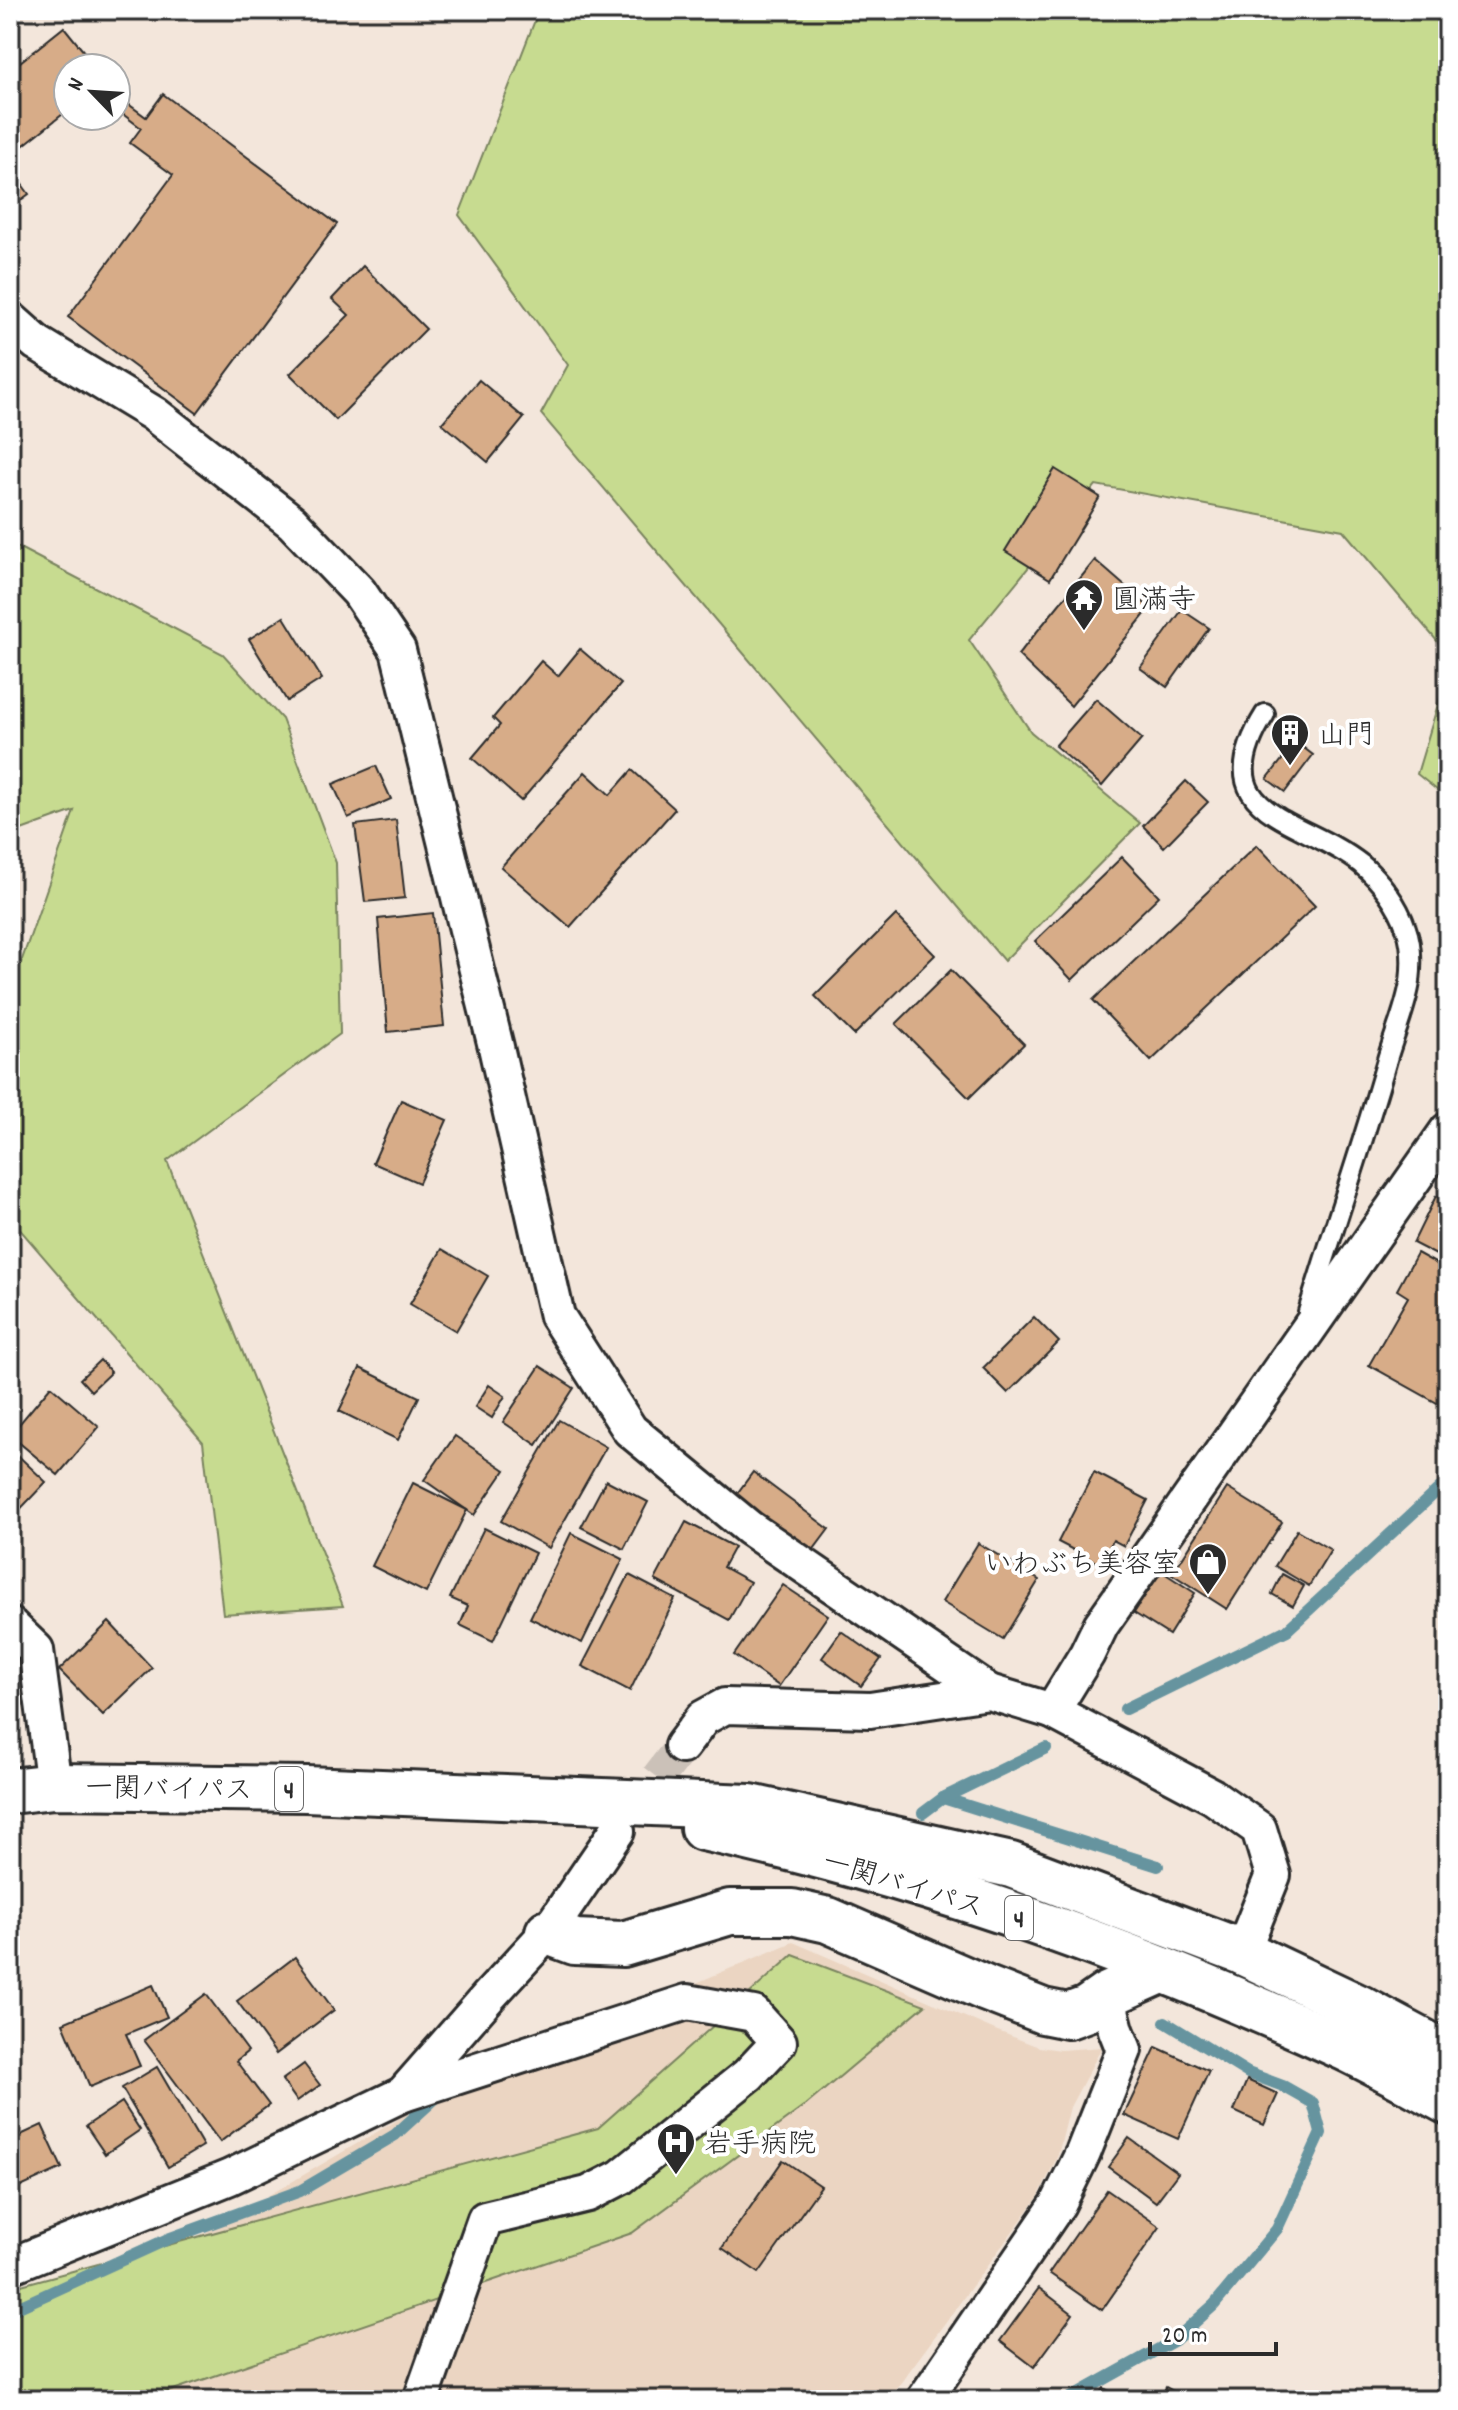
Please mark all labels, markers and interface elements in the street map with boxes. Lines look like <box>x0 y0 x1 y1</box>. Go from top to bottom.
north arrow <box>52 52 132 132</box>
text: N <box>61 73 93 97</box>
temple icon: 圓滿寺 <box>1063 577 1105 632</box>
place label: 圓滿寺 <box>1112 583 1196 623</box>
building icon: 山門 <box>1269 712 1311 767</box>
place label: 山門 <box>1318 718 1374 758</box>
shop icon: いわぶち美容室 <box>1187 1541 1229 1596</box>
place label: いわぶち美容室 <box>984 1547 1180 1587</box>
road number: 4 <box>275 1767 303 1811</box>
street label: 一関バイパス <box>85 1771 253 1813</box>
street label: 一関バイパス <box>817 1844 988 1931</box>
road number: 4 <box>1005 1896 1033 1940</box>
hospital icon: 岩手病院 <box>655 2121 697 2176</box>
place label: 岩手病院 <box>704 2127 816 2167</box>
scale bar <box>1150 2306 1276 2356</box>
text: 20 m <box>1162 2320 1208 2354</box>

